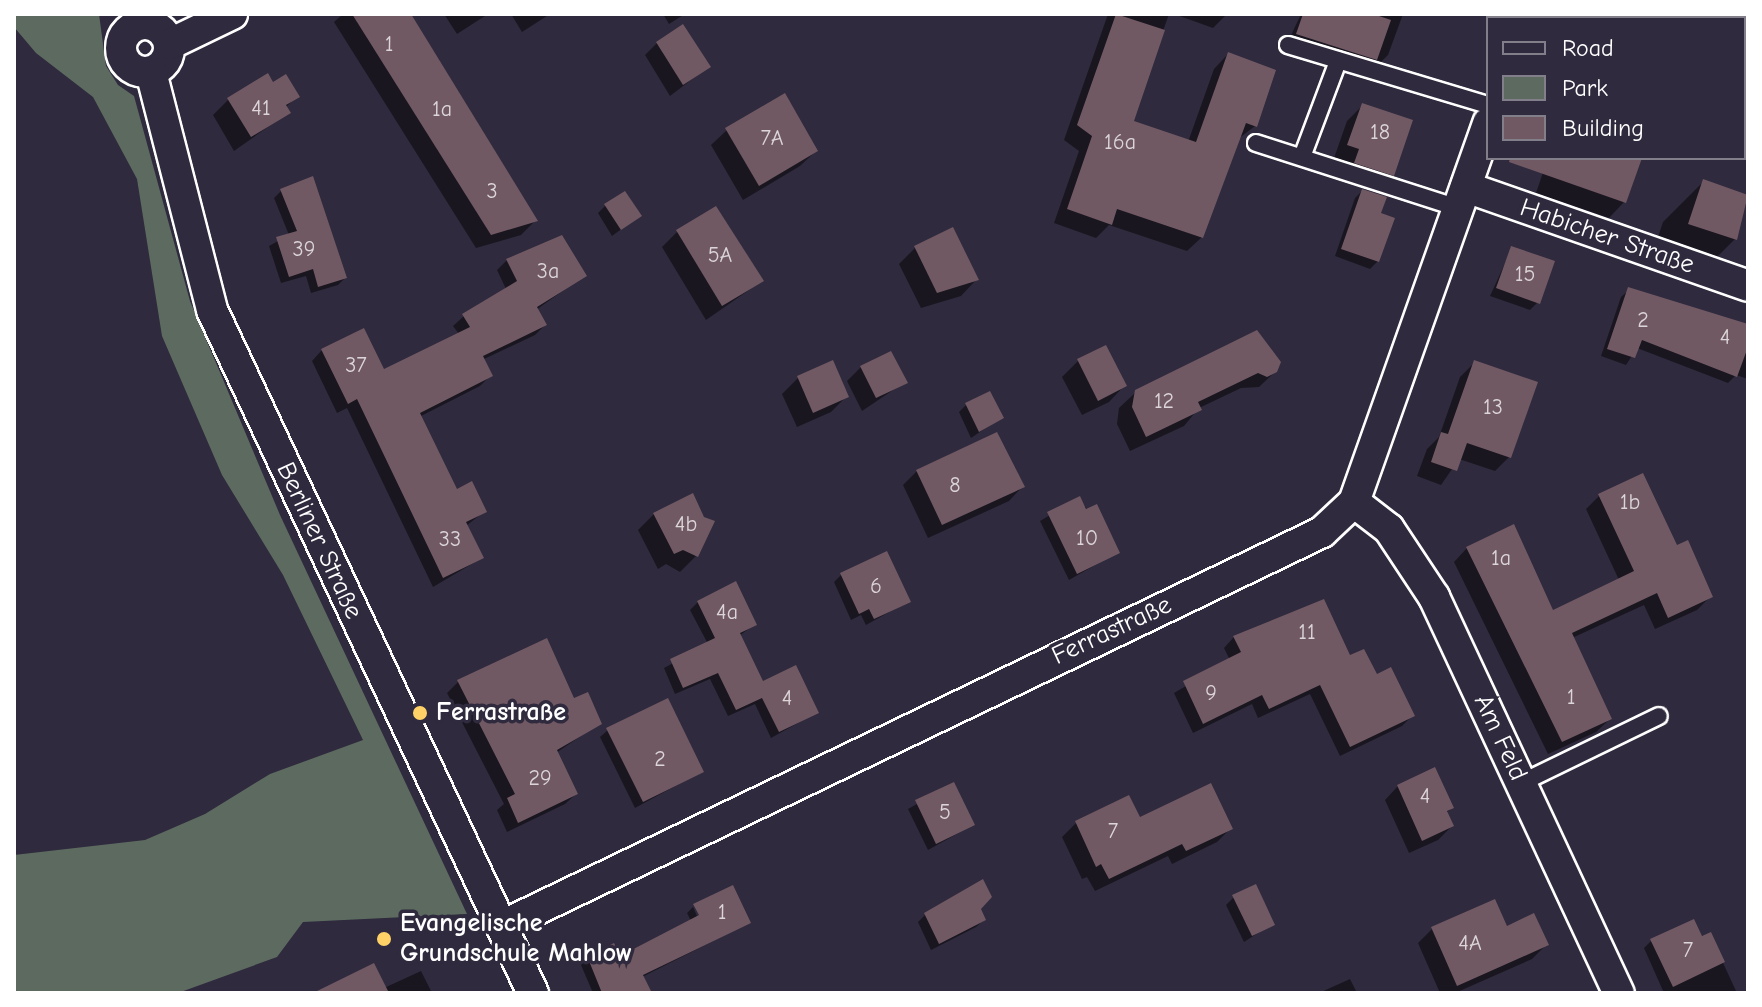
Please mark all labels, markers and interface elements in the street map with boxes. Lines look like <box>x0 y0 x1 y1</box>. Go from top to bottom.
legend <box>1486 16 1746 160</box>
house number: 1 <box>385 32 393 58</box>
text: Road <box>1562 34 1614 62</box>
text: Park <box>1562 74 1608 102</box>
house number: 41 <box>251 96 271 122</box>
house number: 1a <box>432 97 452 123</box>
text: Building <box>1562 114 1644 142</box>
house number: 18 <box>1370 120 1390 146</box>
house number: 7A <box>760 126 784 152</box>
house number: 16a <box>1104 130 1136 156</box>
house number: 3 <box>486 179 498 205</box>
street label: Habicher Straße <box>1516 193 1698 281</box>
house number: 39 <box>293 237 315 263</box>
house number: 5A <box>708 243 732 269</box>
house number: 3a <box>537 259 559 285</box>
house number: 15 <box>1515 262 1535 288</box>
house number: 2 <box>1637 308 1649 334</box>
house number: 4 <box>1720 325 1730 351</box>
house number: 37 <box>345 353 367 379</box>
house number: 12 <box>1154 389 1174 415</box>
house number: 13 <box>1483 395 1503 421</box>
street label: Berliner Straße <box>269 458 369 624</box>
house number: 8 <box>949 473 961 499</box>
house number: 1b <box>1620 490 1640 516</box>
house number: 4b <box>675 512 697 538</box>
house number: 10 <box>1076 526 1098 552</box>
house number: 33 <box>439 527 461 553</box>
house number: 1a <box>1491 546 1511 572</box>
house number: 6 <box>870 574 882 600</box>
street label: Ferrastraße <box>1047 590 1177 672</box>
house number: 4a <box>716 600 738 626</box>
house number: 11 <box>1298 620 1316 646</box>
house number: 9 <box>1205 681 1217 707</box>
house number: 1 <box>1567 685 1575 711</box>
house number: 4 <box>782 686 792 712</box>
street label: Am Feld <box>1467 690 1533 786</box>
place label: Ferrastraße <box>436 697 566 729</box>
marker: Ferrastraße <box>411 704 429 722</box>
house number: 2 <box>654 747 666 773</box>
house number: 29 <box>528 766 552 792</box>
house number: 4 <box>1420 784 1430 810</box>
house number: 5 <box>939 800 951 826</box>
house number: 7 <box>1108 819 1118 845</box>
house number: 1 <box>718 900 726 926</box>
place label: Evangelische Grundschule Mahlow <box>400 908 632 970</box>
marker: Evangelische Grundschule Mahlow <box>375 930 393 948</box>
house number: 4A <box>1458 931 1482 957</box>
house number: 7 <box>1683 938 1693 964</box>

